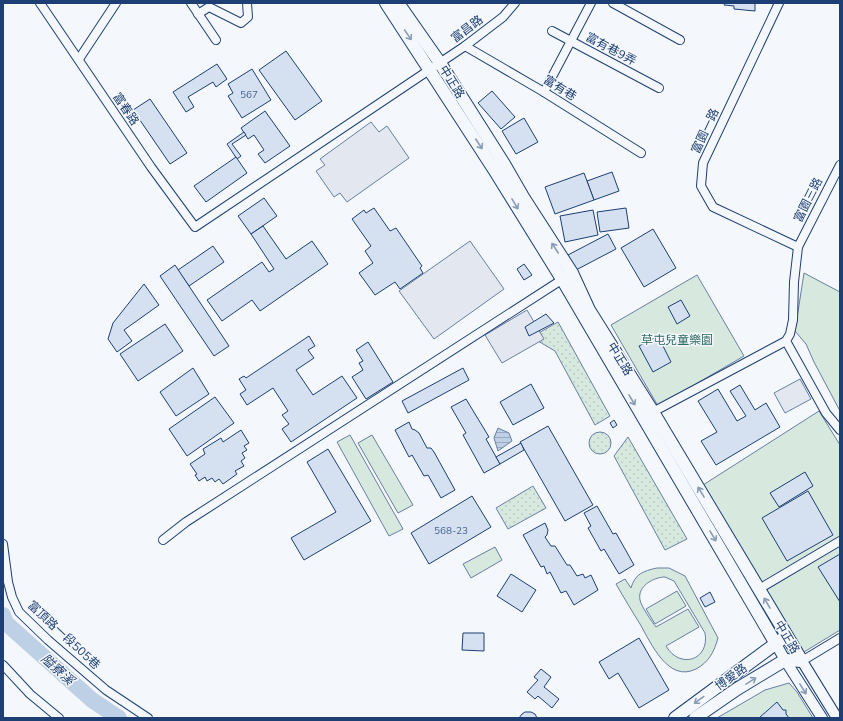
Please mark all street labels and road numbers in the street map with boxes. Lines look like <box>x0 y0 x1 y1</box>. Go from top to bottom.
street label: 富昌路 <box>448 12 486 46</box>
street label: 富有巷9弄 <box>583 29 639 69</box>
street label: 中正路 <box>436 62 468 102</box>
street label: 富有巷 <box>540 72 580 104</box>
street label: 富春路 <box>109 90 143 128</box>
street label: 富園一路 <box>688 106 722 156</box>
street label: 富園三路 <box>790 175 826 225</box>
street label: 中正路 <box>604 339 636 379</box>
street label: 富頂路一段505巷 <box>24 597 104 673</box>
street label: 中正路 <box>771 617 803 657</box>
street label: 博愛路 <box>712 660 750 694</box>

